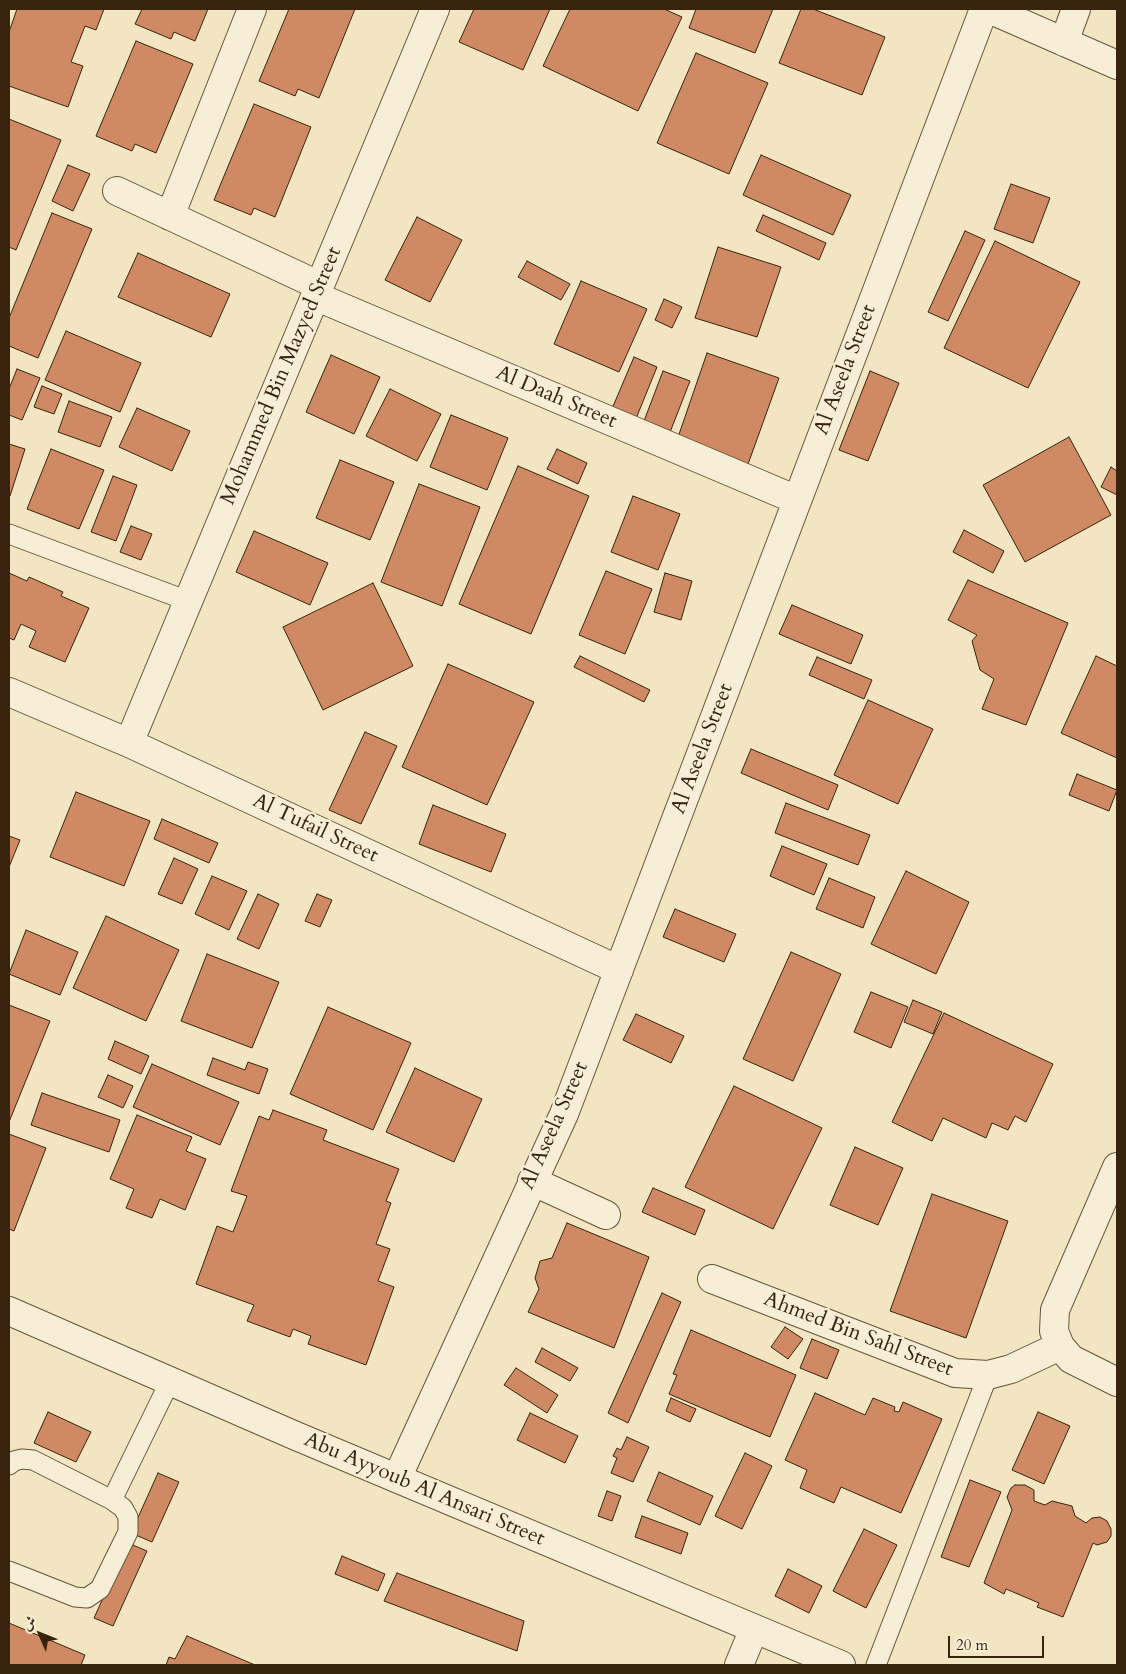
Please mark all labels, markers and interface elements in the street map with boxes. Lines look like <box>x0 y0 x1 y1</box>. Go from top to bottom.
street label: Mohammed Bin Mazyed Street <box>216 243 348 509</box>
street label: Al Aseela Street <box>810 301 882 439</box>
street label: Al Daah Street <box>492 361 620 435</box>
street label: Al Aseela Street <box>667 680 739 818</box>
street label: Al Tufail Street <box>248 789 382 869</box>
street label: Al Aseela Street <box>516 1058 594 1194</box>
street label: Ahmed Bin Sahl Street <box>760 1287 956 1383</box>
street label: Abu Ayyoub Al Ansari Street <box>300 1428 548 1552</box>
north arrow <box>15 1609 65 1659</box>
text: ش <box>17 1612 41 1635</box>
scale bar <box>951 1626 1047 1658</box>
text: 20 m <box>956 1635 988 1655</box>

